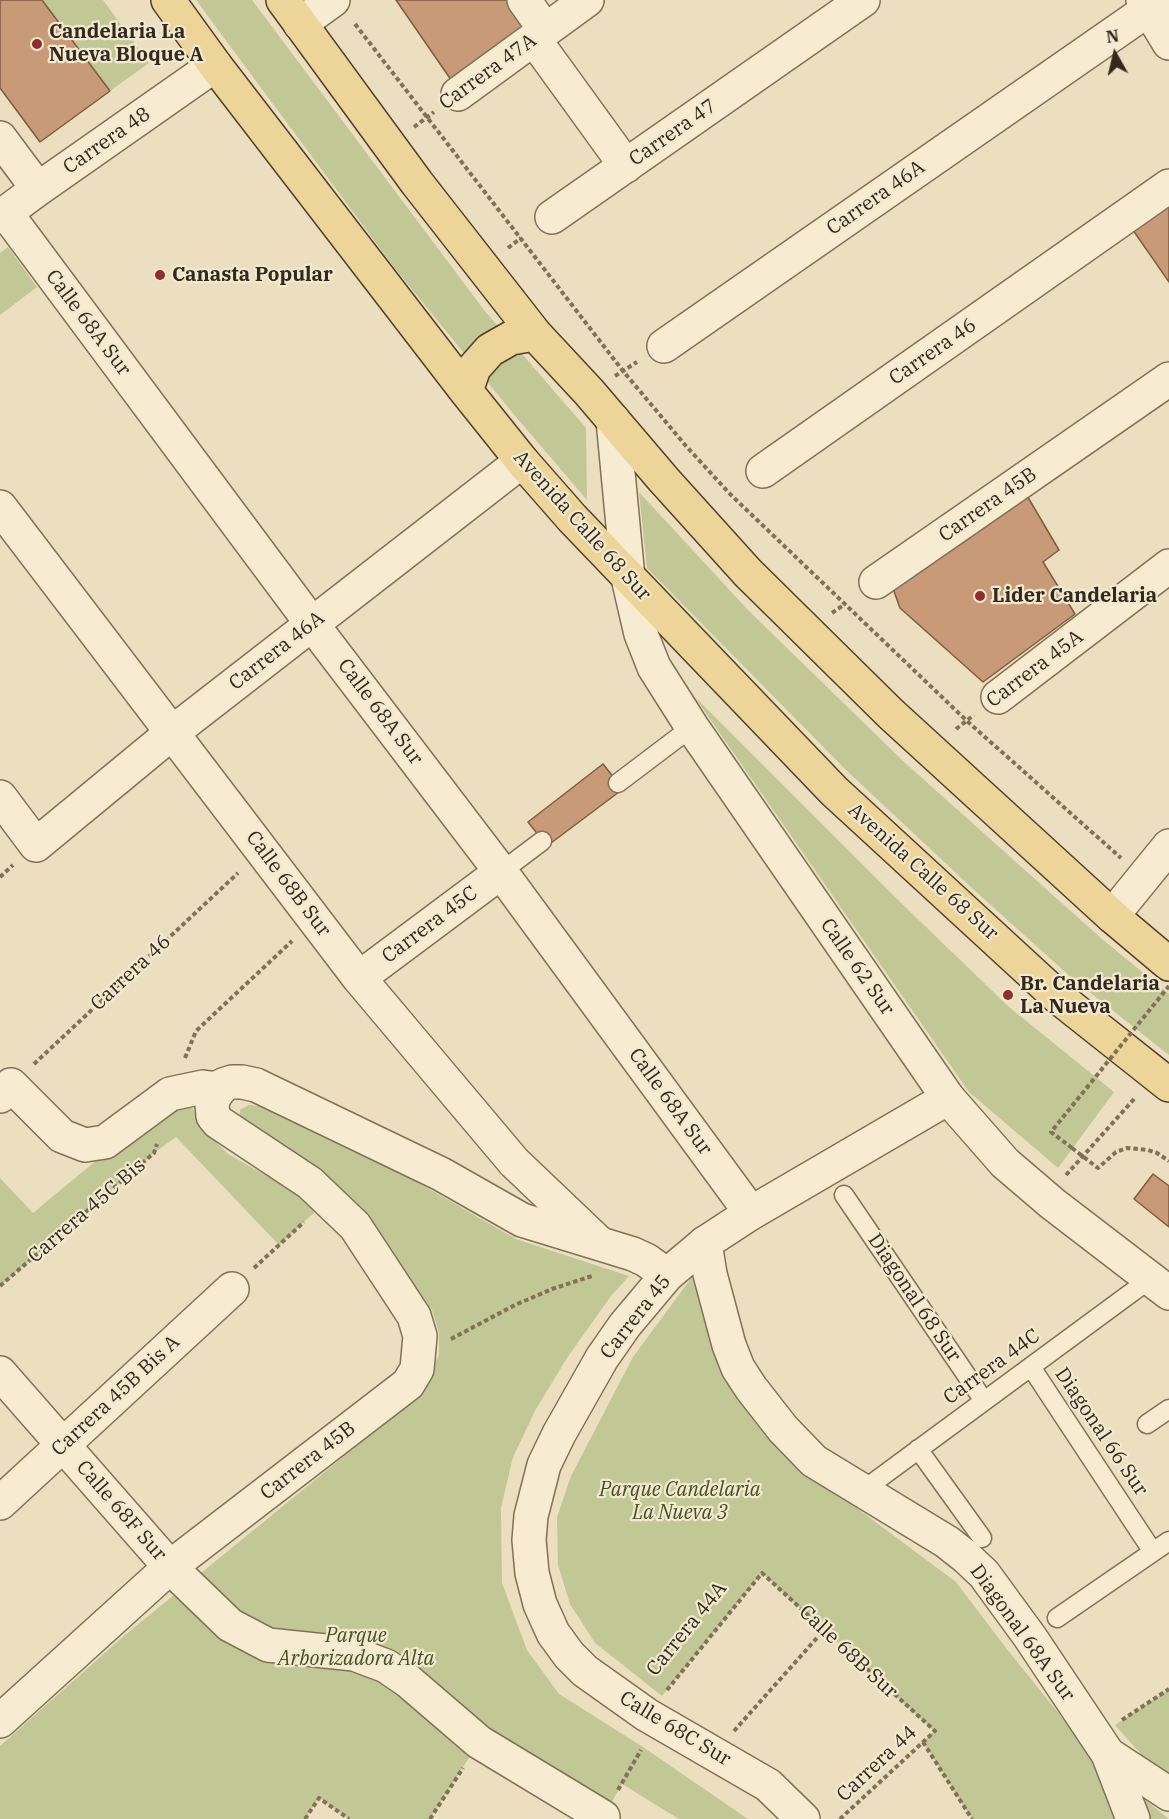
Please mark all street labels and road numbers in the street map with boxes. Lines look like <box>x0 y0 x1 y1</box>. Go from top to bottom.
street label: Carrera 47A <box>435 29 541 115</box>
street label: Carrera 47 <box>625 94 721 172</box>
street label: Carrera 48 <box>59 102 155 180</box>
street label: Carrera 46A <box>822 155 930 241</box>
street label: Calle 68A Sur <box>40 265 136 381</box>
street label: Carrera 46 <box>885 313 981 391</box>
street label: Avenida Calle 68 Sur <box>508 446 656 606</box>
street label: Carrera 45B <box>934 462 1042 548</box>
street label: Carrera 46A <box>225 606 329 696</box>
street label: Carrera 45A <box>982 625 1088 713</box>
street label: Calle 68A Sur <box>332 654 428 770</box>
street label: Avenida Calle 68 Sur <box>843 798 1003 946</box>
street label: Calle 68B Sur <box>240 826 336 942</box>
street label: Carrera 45C <box>377 881 483 969</box>
street label: Calle 62 Sur <box>815 914 899 1020</box>
street label: Carrera 46 <box>86 930 176 1016</box>
street label: Calle 68A Sur <box>623 1044 717 1160</box>
street label: Carrera 45C Bis <box>23 1154 151 1268</box>
street label: Diagonal 68 Sur <box>862 1229 966 1367</box>
street label: Carrera 45 <box>596 1270 676 1364</box>
street label: Carrera 44C <box>939 1324 1045 1410</box>
street label: Carrera 45B Bis A <box>47 1330 185 1462</box>
street label: Diagonal 66 Sur <box>1049 1363 1153 1501</box>
street label: Carrera 45B <box>256 1416 360 1506</box>
street label: Calle 68F Sur <box>71 1456 171 1566</box>
street label: Diagonal 68A Sur <box>964 1560 1080 1706</box>
street label: Carrera 44A <box>642 1577 732 1681</box>
street label: Calle 68B Sur <box>794 1600 902 1704</box>
street label: Calle 68C Sur <box>615 1686 735 1772</box>
street label: Carrera 44 <box>832 1721 922 1807</box>

